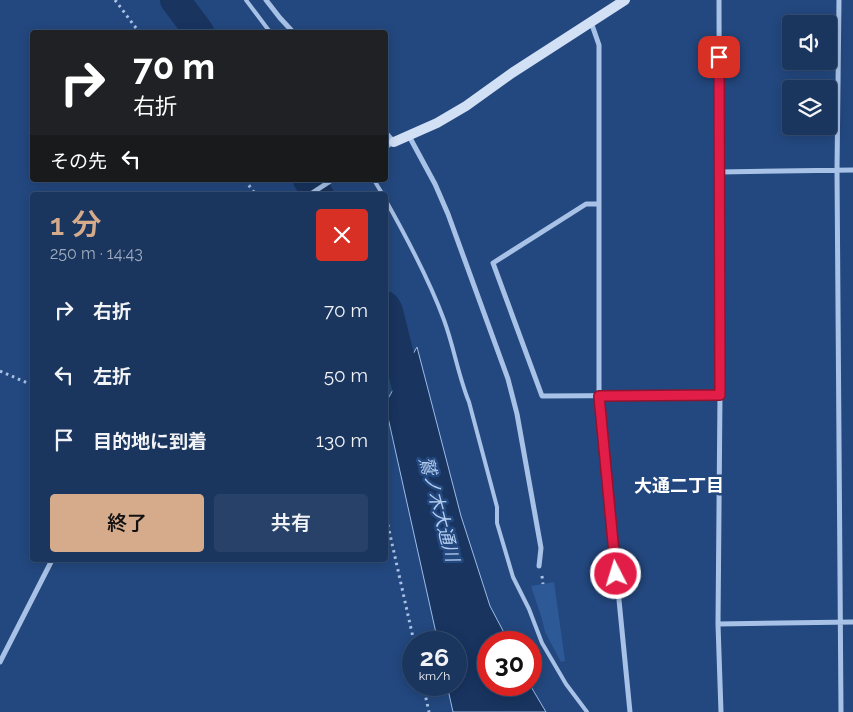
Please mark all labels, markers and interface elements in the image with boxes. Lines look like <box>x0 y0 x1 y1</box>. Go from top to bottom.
map controls <box>782 15 837 135</box>
button: sound <box>782 15 837 70</box>
pin <box>698 36 740 78</box>
icon: arrive <box>705 43 733 71</box>
text: 70 m <box>133 46 215 87</box>
icon: right <box>50 50 115 115</box>
button: layers <box>782 80 837 135</box>
text: 右折 <box>133 93 177 119</box>
icon: left <box>117 145 145 173</box>
text: その先 <box>50 150 107 172</box>
text: 1 分 <box>50 207 102 242</box>
button: close <box>316 209 368 261</box>
text: 250 m · 14:43 <box>50 244 143 263</box>
icon: right <box>50 296 78 324</box>
text: 70 m <box>324 299 368 321</box>
text: 右折 <box>93 300 131 322</box>
icon: left <box>50 361 78 389</box>
text: 50 m <box>324 364 368 386</box>
text: 左折 <box>93 365 131 387</box>
icon: arrive <box>50 426 78 454</box>
text: 130 m <box>316 429 368 451</box>
text: 目的地に到着 <box>93 430 207 452</box>
water label: 鷲ノ木大通川 <box>415 454 464 566</box>
district label: 大通二丁目 <box>634 475 724 496</box>
button: 終了 <box>50 494 204 552</box>
button: 共有 <box>214 494 368 552</box>
position arrow <box>589 547 641 599</box>
speed limit sign: 30 <box>477 631 542 696</box>
text: 26 <box>420 642 449 672</box>
text: km/h <box>419 669 450 683</box>

